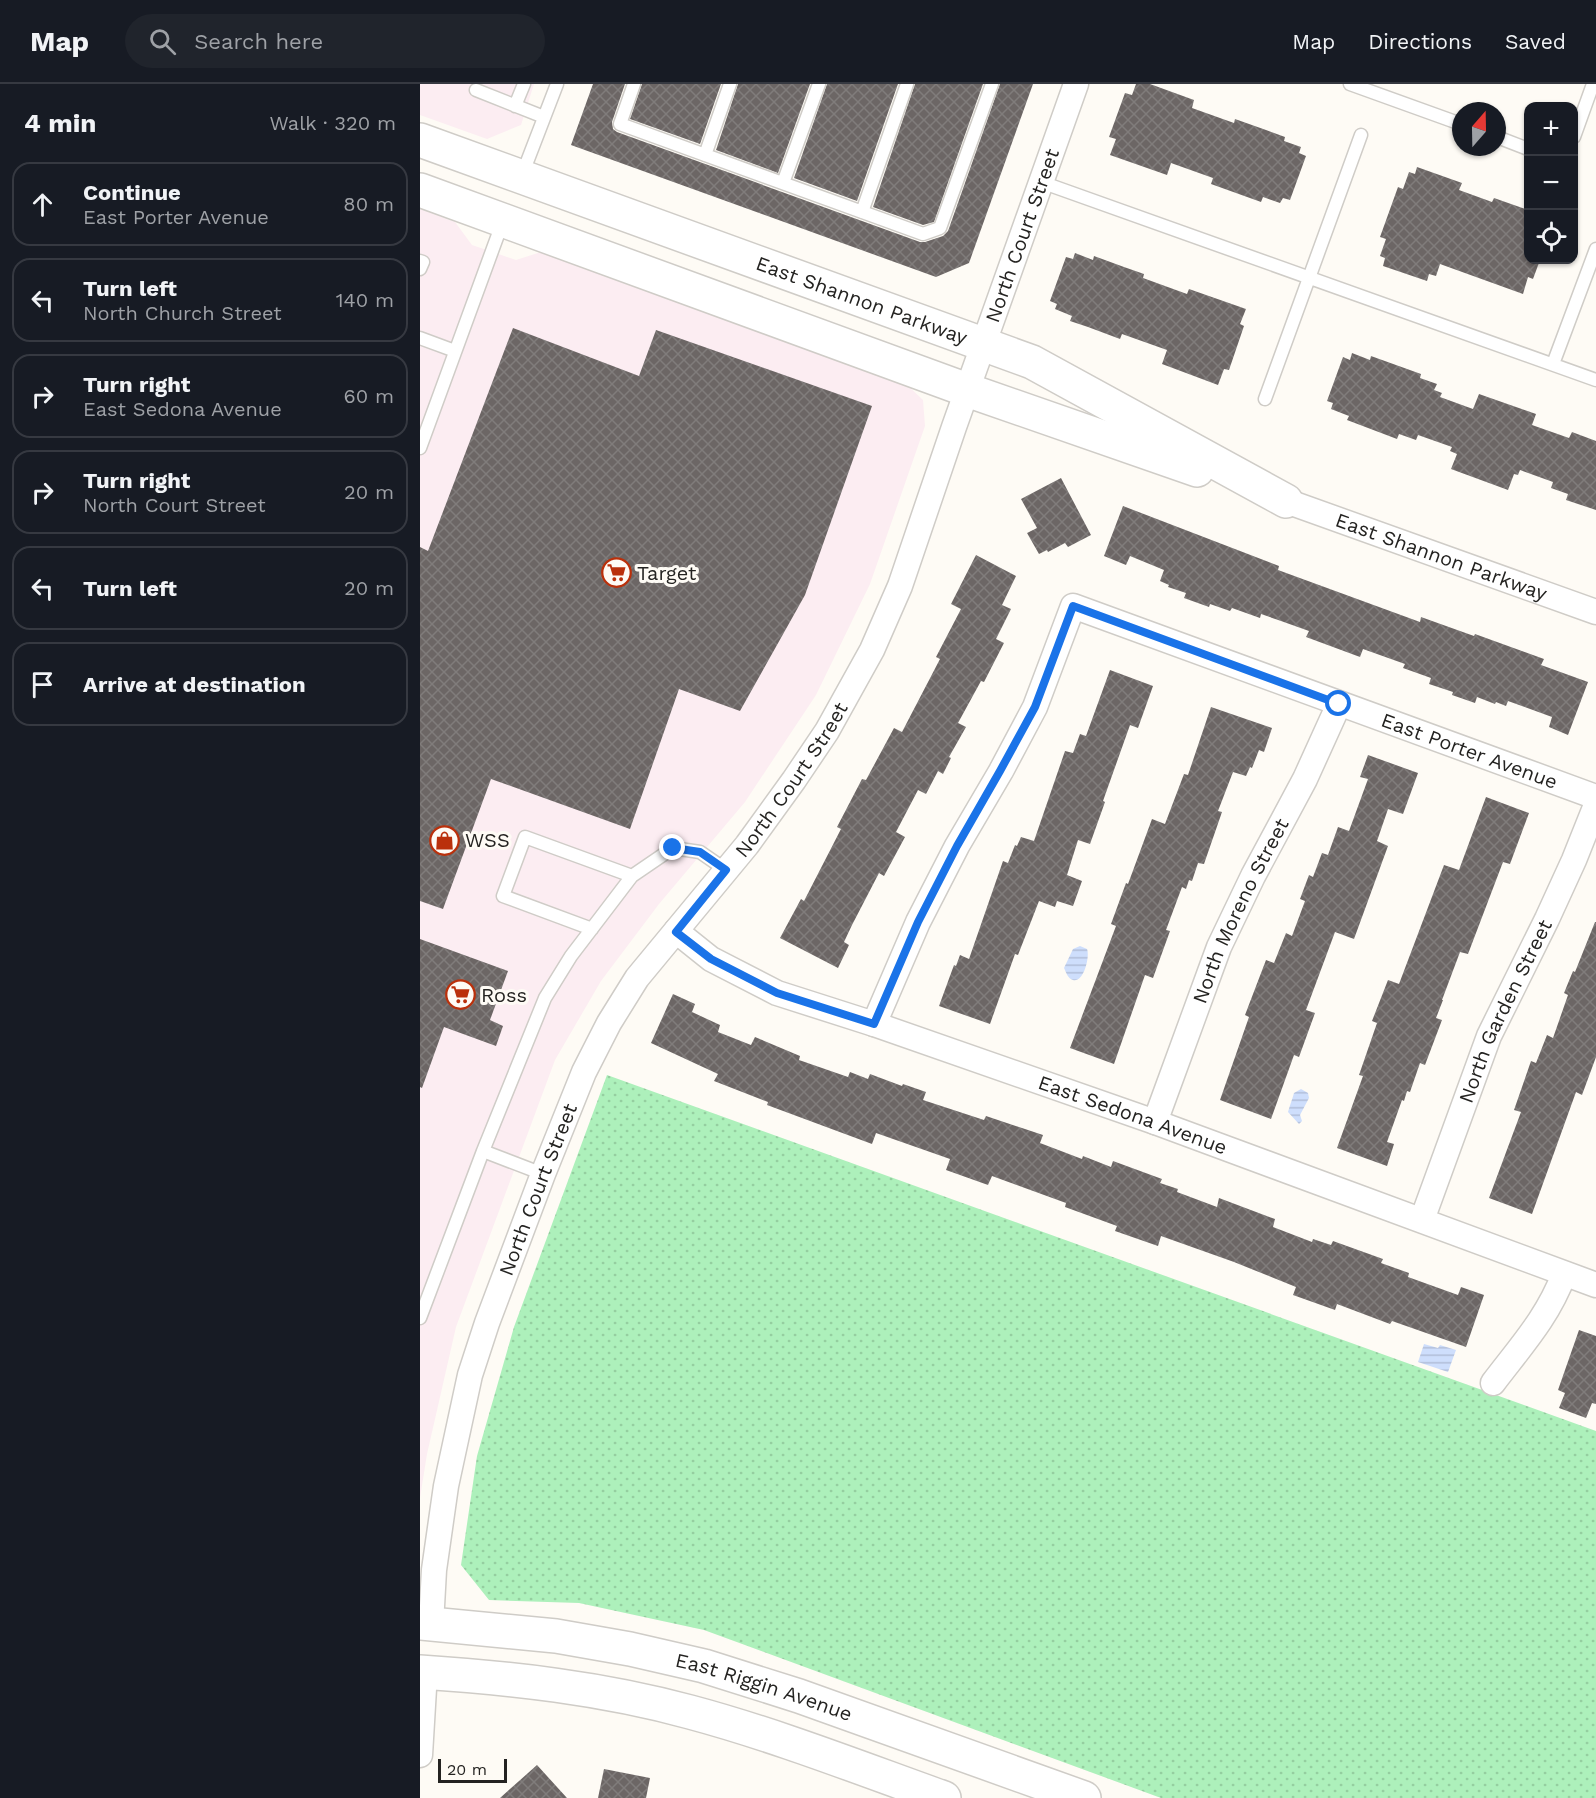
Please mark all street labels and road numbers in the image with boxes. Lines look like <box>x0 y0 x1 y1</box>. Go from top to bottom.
street label: North Court Street <box>980 145 1064 326</box>
street label: East Shannon Parkway <box>753 251 971 350</box>
street label: East Shannon Parkway <box>1332 508 1551 606</box>
street label: North Court Street <box>730 697 853 862</box>
street label: East Porter Avenue <box>1378 708 1561 794</box>
street label: North Moreno Street <box>1187 814 1294 1007</box>
street label: North Garden Street <box>1454 915 1557 1106</box>
street label: East Sedona Avenue <box>1035 1070 1230 1160</box>
street label: North Court Street <box>494 1099 582 1279</box>
street label: East Riggin Avenue <box>673 1648 856 1726</box>

